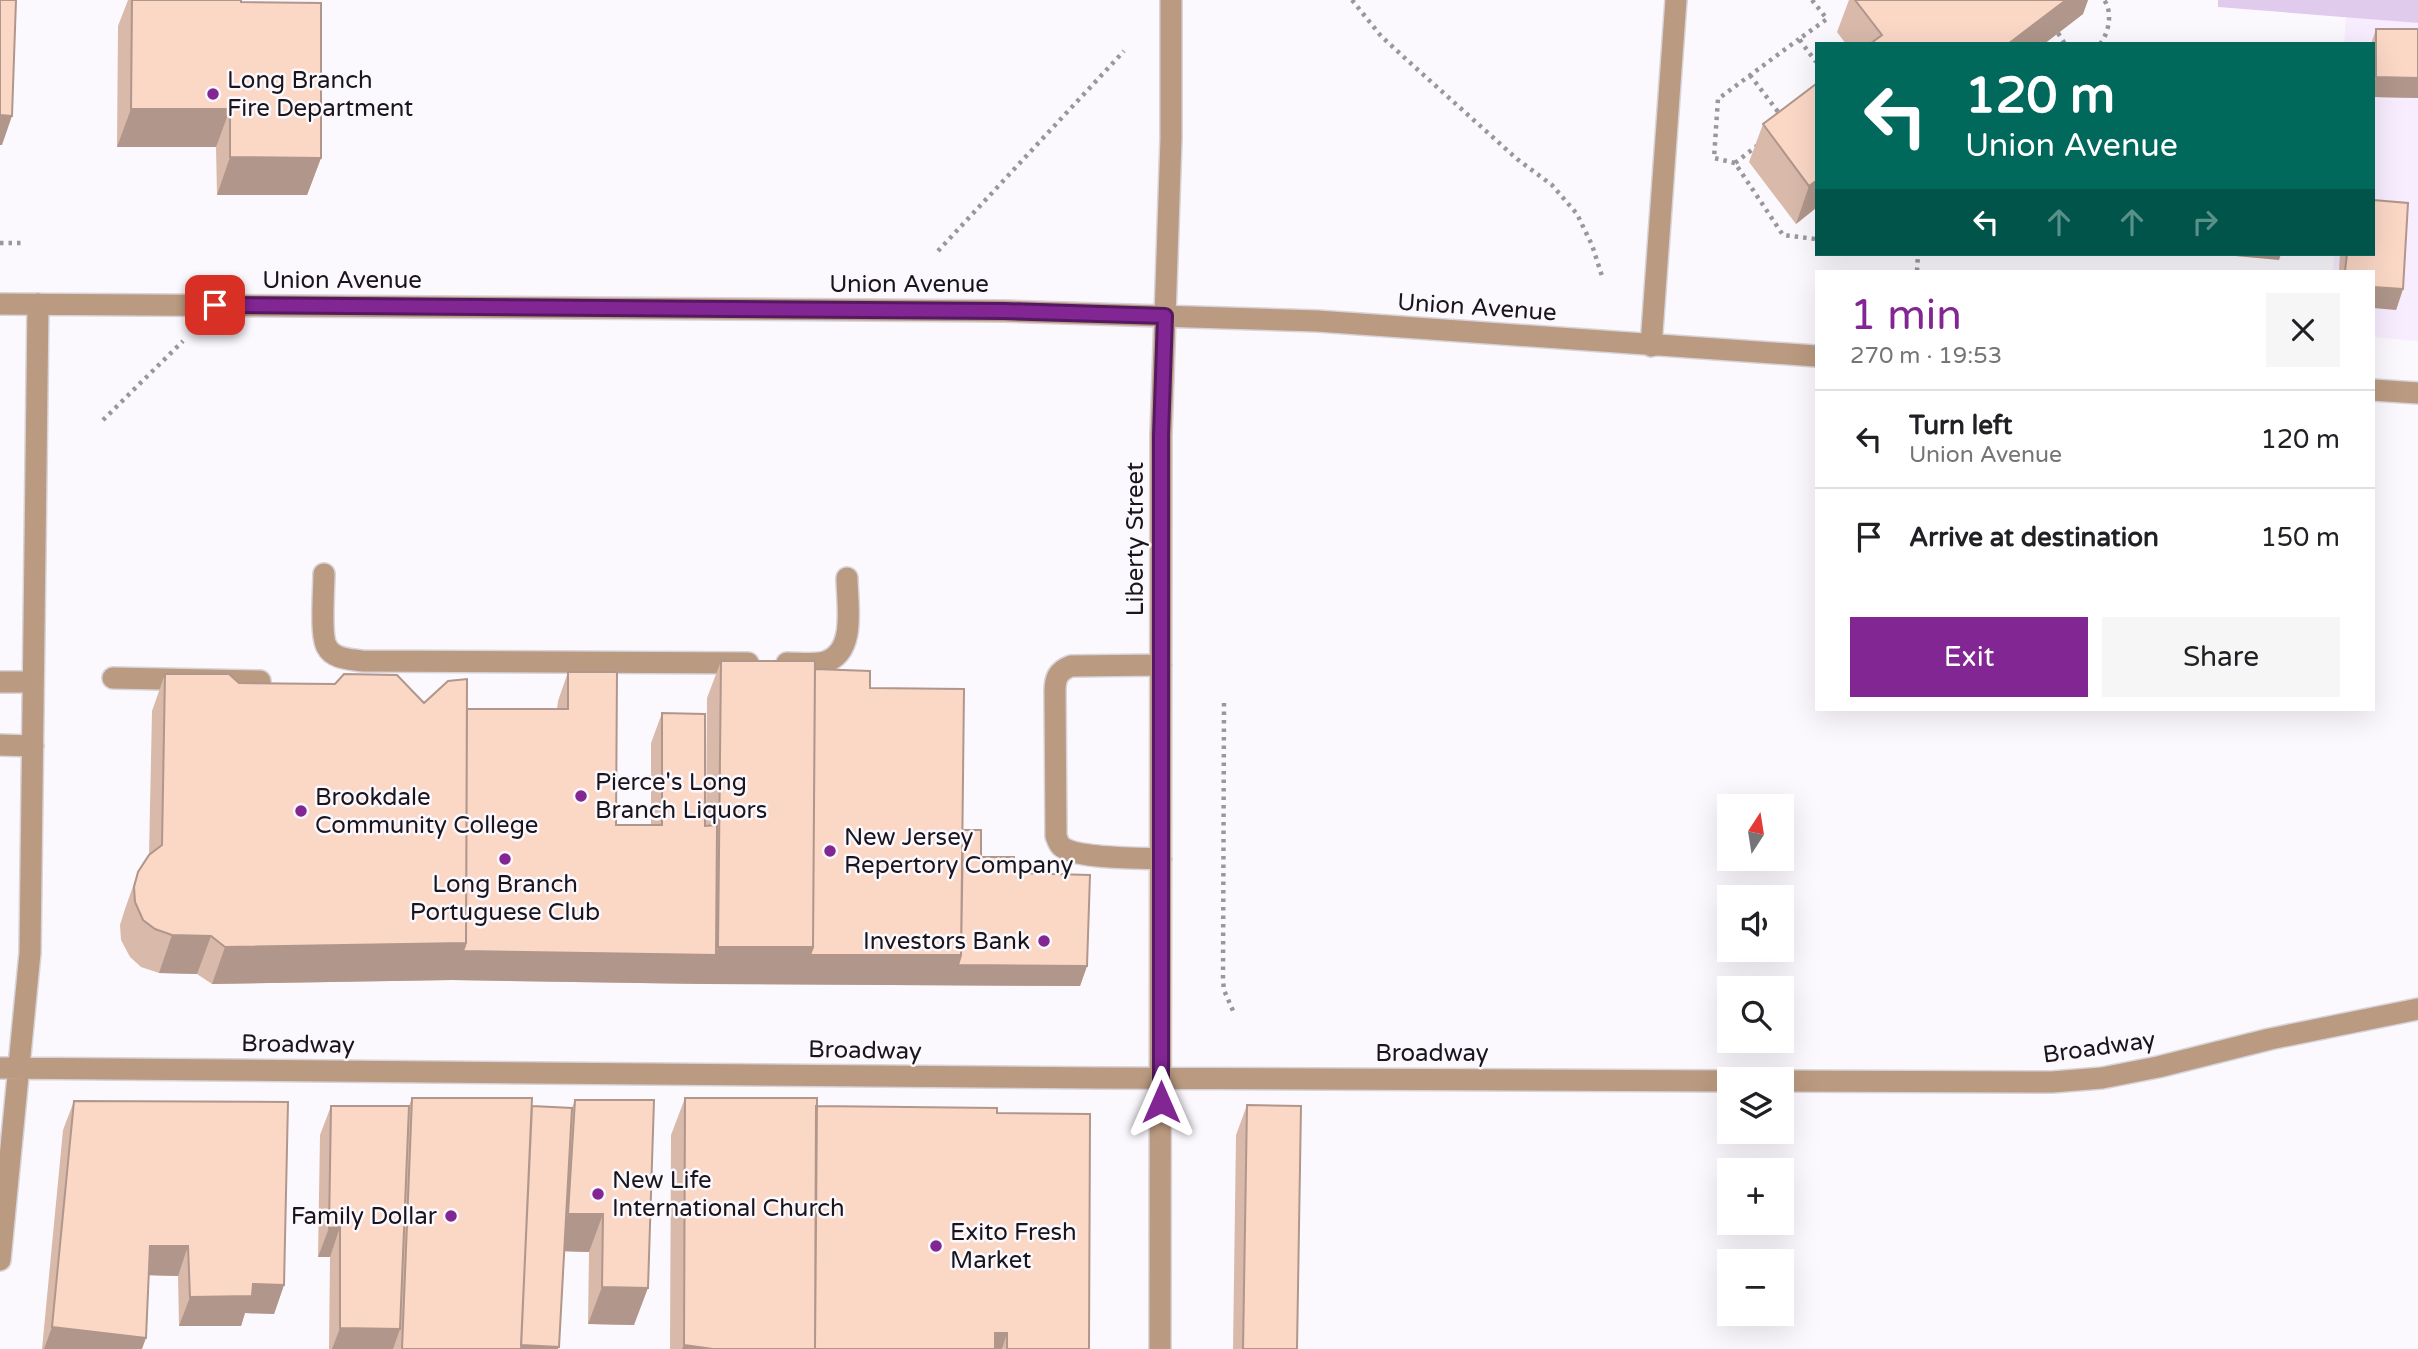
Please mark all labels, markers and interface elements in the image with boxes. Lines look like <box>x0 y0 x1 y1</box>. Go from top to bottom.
place label: Long Branch Fire Department <box>227 66 413 123</box>
text: 120 m <box>1965 67 2115 126</box>
icon: left <box>1850 70 1941 161</box>
marker: Long Branch Fire Department <box>205 86 221 102</box>
text: Union Avenue <box>1965 127 2178 165</box>
icon: left <box>1967 203 2005 241</box>
icon: ahead <box>2040 203 2078 241</box>
icon: ahead <box>2113 203 2151 241</box>
icon: right <box>2186 203 2224 241</box>
street label: Union Avenue <box>262 266 422 295</box>
street label: Union Avenue <box>829 270 989 299</box>
pin <box>185 275 245 335</box>
icon: arrive <box>196 286 234 324</box>
street label: Union Avenue <box>1396 287 1558 328</box>
text: 1 min <box>1850 290 1962 341</box>
button: close <box>2266 293 2340 367</box>
text: 270 m · 19:53 <box>1850 342 2002 370</box>
text: Turn left <box>1909 410 2012 441</box>
icon: left <box>1850 420 1888 458</box>
text: 120 m <box>2260 424 2340 455</box>
text: Union Avenue <box>1909 441 2062 469</box>
street label: Liberty Street <box>1121 462 1150 616</box>
icon: arrive <box>1850 518 1888 556</box>
text: Arrive at destination <box>1909 522 2159 553</box>
text: 150 m <box>2260 522 2340 553</box>
button: Exit <box>1850 617 2088 697</box>
button: Share <box>2102 617 2340 697</box>
place label: Pierce's Long Branch Liquors <box>595 768 767 825</box>
place label: Brookdale Community College <box>315 783 538 840</box>
marker: Pierce's Long Branch Liquors <box>573 788 589 804</box>
north arrow <box>1717 794 1794 872</box>
map controls <box>1717 794 1794 1326</box>
marker: Brookdale Community College <box>293 803 309 819</box>
place label: New Jersey Repertory Company <box>844 823 1073 880</box>
marker: New Jersey Repertory Company <box>822 843 838 859</box>
marker: Long Branch Portuguese Club <box>497 851 513 867</box>
place label: Long Branch Portuguese Club <box>410 870 600 927</box>
button: sound <box>1717 885 1794 962</box>
place label: Investors Bank <box>863 927 1030 956</box>
marker: Investors Bank <box>1036 933 1052 949</box>
button: search <box>1717 976 1794 1053</box>
street label: Broadway <box>2041 1025 2157 1070</box>
street label: Broadway <box>241 1029 355 1060</box>
street label: Broadway <box>808 1035 922 1066</box>
street label: Broadway <box>1375 1039 1489 1068</box>
position arrow <box>1124 1065 1198 1139</box>
button: layers <box>1717 1067 1794 1144</box>
button: + <box>1717 1158 1794 1235</box>
place label: New Life International Church <box>612 1166 845 1223</box>
marker: New Life International Church <box>590 1186 606 1202</box>
place label: Family Dollar <box>291 1202 438 1231</box>
marker: Family Dollar <box>443 1208 459 1224</box>
place label: Exito Fresh Market <box>950 1218 1077 1275</box>
marker: Exito Fresh Market <box>928 1238 944 1254</box>
button: − <box>1717 1249 1794 1326</box>

